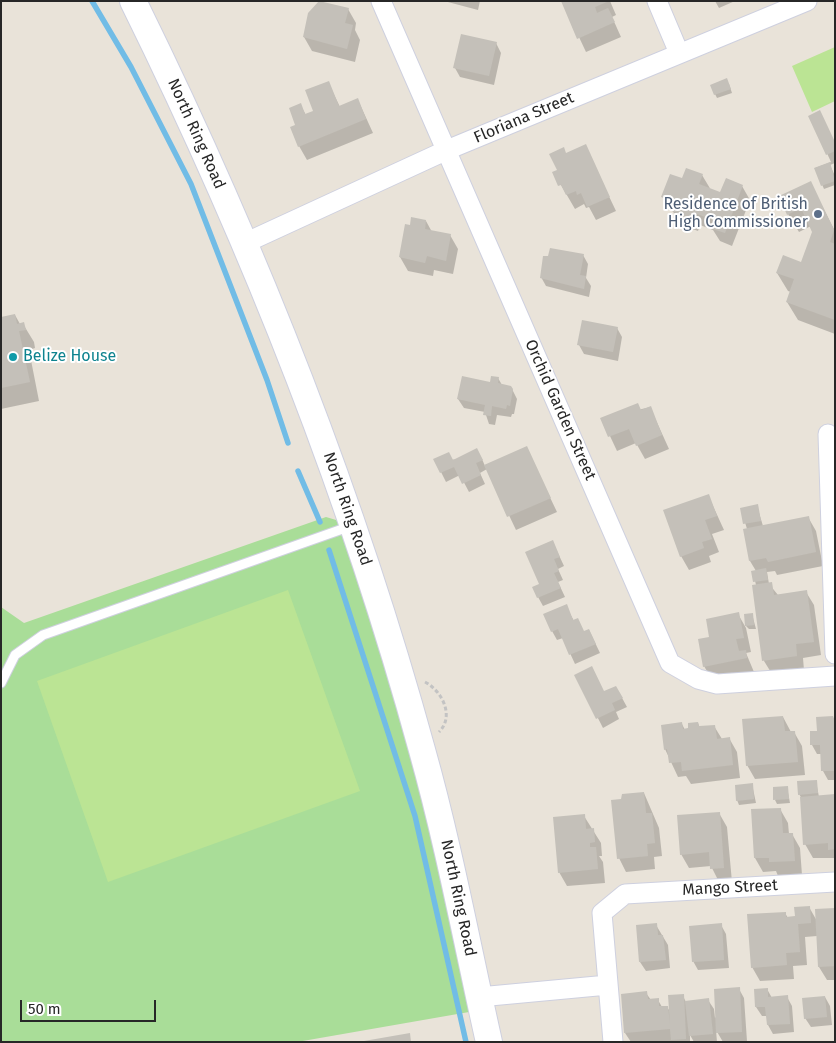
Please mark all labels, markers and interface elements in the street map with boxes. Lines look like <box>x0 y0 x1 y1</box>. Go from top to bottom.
street label: North Ring Road <box>163 76 229 192</box>
street label: Floriana Street <box>471 88 577 148</box>
place label: Residence of British High Commissioner <box>663 195 808 233</box>
marker: Residence of British High Commissioner <box>812 208 824 220</box>
street label: Orchid Garden Street <box>520 337 600 483</box>
place label: Belize House <box>23 347 116 367</box>
marker: Belize House <box>7 351 19 363</box>
street label: North Ring Road <box>319 450 375 568</box>
street label: North Ring Road <box>436 838 480 958</box>
street label: Mango Street <box>682 876 778 900</box>
scale bar <box>22 990 159 1022</box>
text: 50 m <box>28 1000 61 1018</box>

